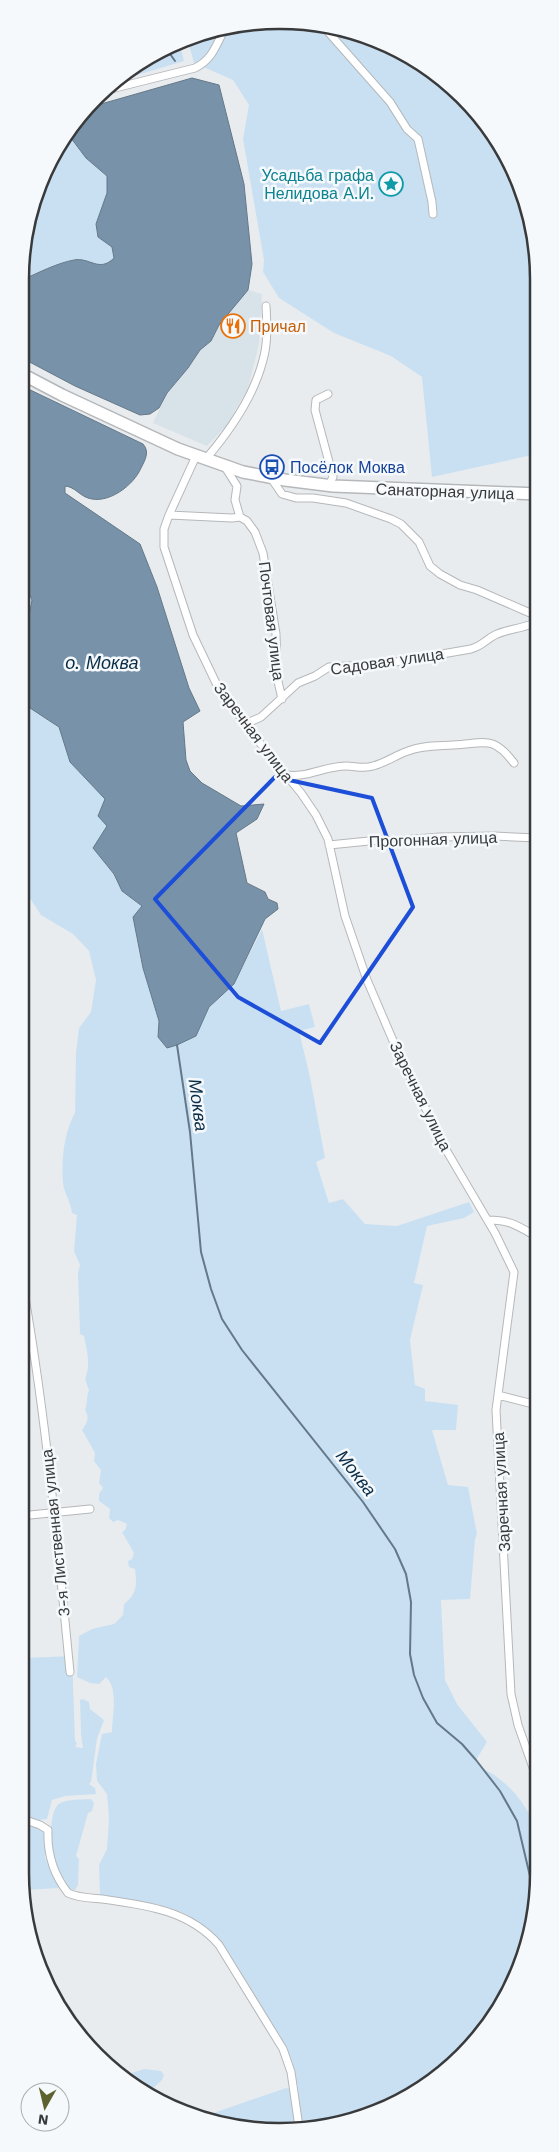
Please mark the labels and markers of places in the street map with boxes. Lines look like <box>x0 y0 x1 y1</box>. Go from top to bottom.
place label: Усадьба графа Нелидова А.И. <box>261 166 374 203</box>
place icon: Усадьба графа Нелидова А.И. <box>378 171 404 197</box>
restaurant icon: Причал <box>220 313 246 339</box>
place label: Причал <box>250 317 306 336</box>
bus stop icon: Посёлок Моква <box>259 454 285 480</box>
place label: Посёлок Моква <box>290 458 405 477</box>

